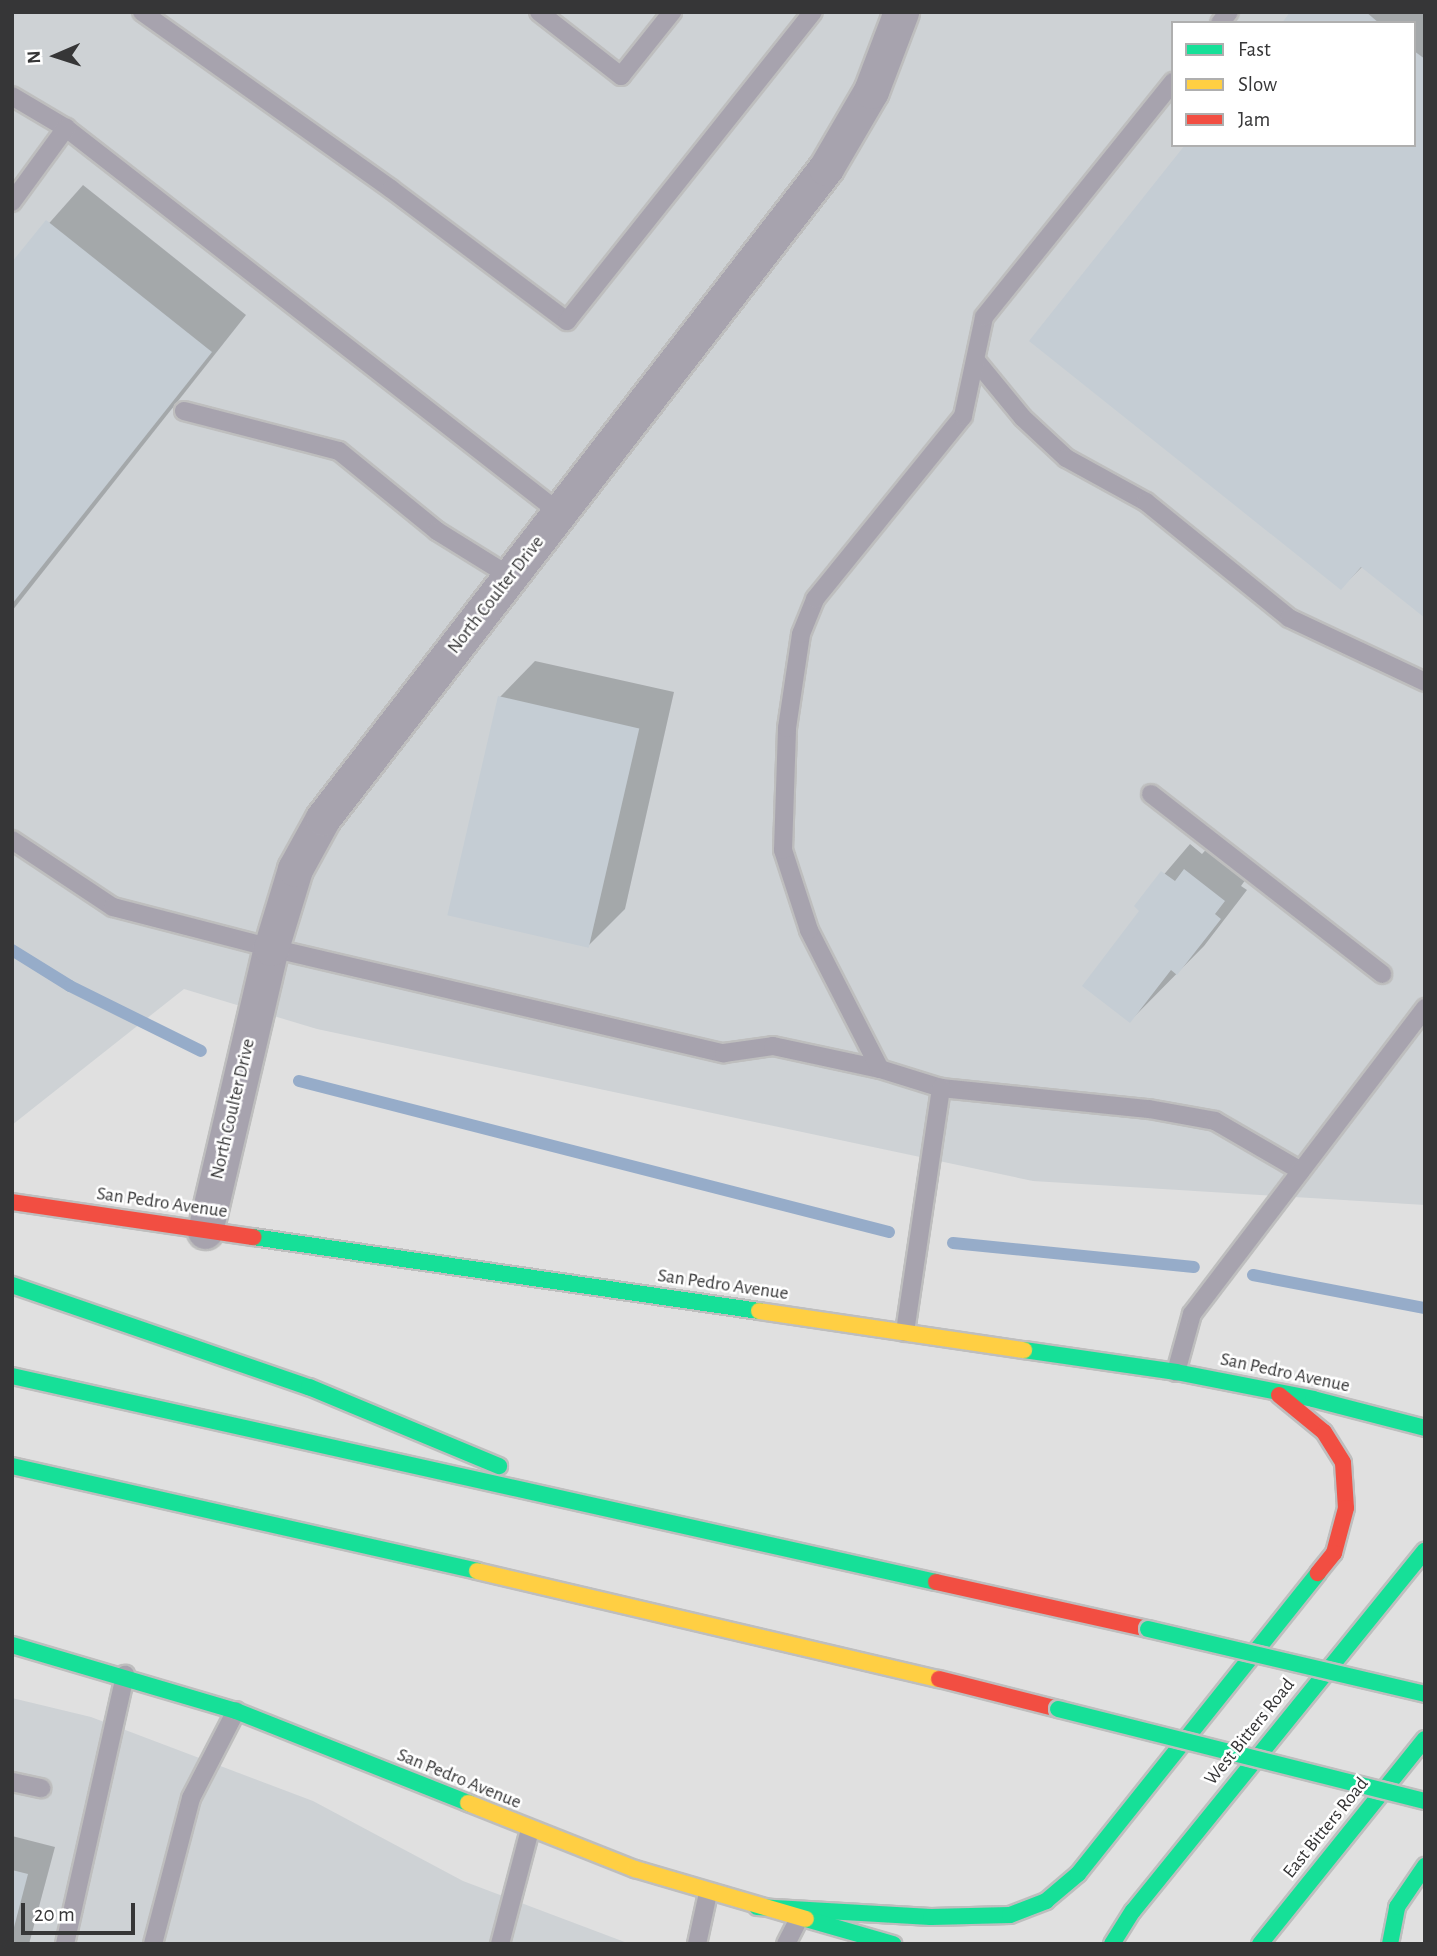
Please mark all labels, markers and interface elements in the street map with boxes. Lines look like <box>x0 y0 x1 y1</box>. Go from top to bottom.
north arrow <box>21 21 91 91</box>
legend <box>1171 21 1416 147</box>
text: Fast <box>1238 39 1271 60</box>
text: N <box>25 50 44 64</box>
text: Slow <box>1238 74 1277 95</box>
text: Jam <box>1238 109 1270 130</box>
street label: North Coulter Drive <box>443 531 549 659</box>
street label: North Coulter Drive <box>206 1037 260 1181</box>
street label: San Pedro Avenue <box>95 1183 229 1223</box>
street label: San Pedro Avenue <box>656 1265 790 1305</box>
street label: San Pedro Avenue <box>1218 1348 1352 1398</box>
street label: West Bitters Road <box>1200 1674 1300 1790</box>
street label: San Pedro Avenue <box>394 1744 524 1814</box>
street label: East Bitters Road <box>1278 1773 1374 1883</box>
scale bar <box>24 1890 138 1934</box>
text: 20 m <box>34 1904 75 1925</box>

